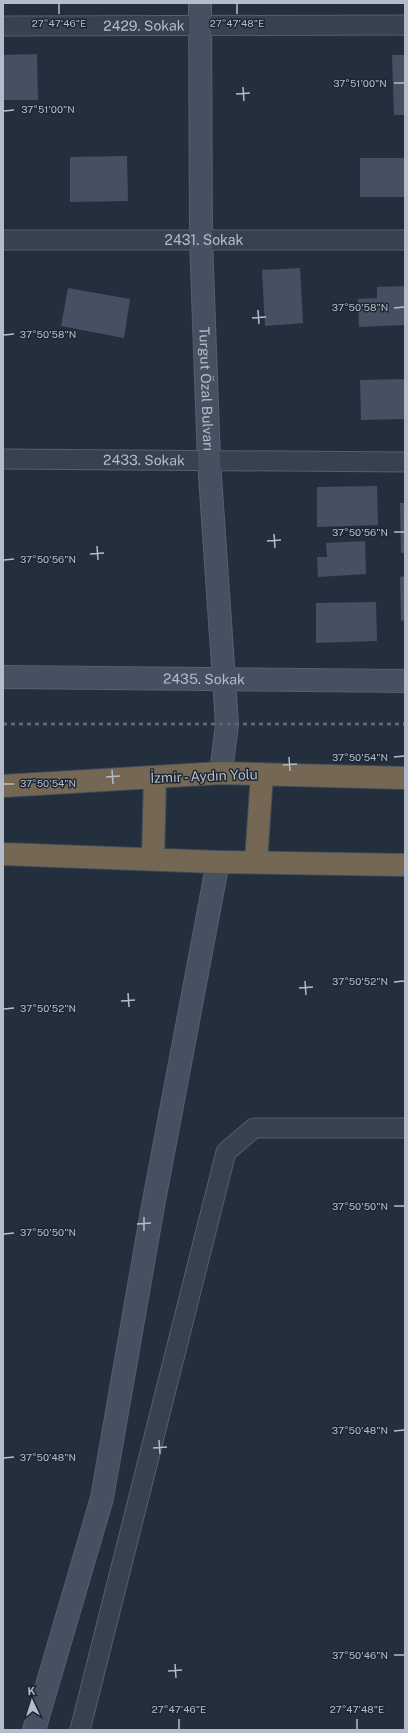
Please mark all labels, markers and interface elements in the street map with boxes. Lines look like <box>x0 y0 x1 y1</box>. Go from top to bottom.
text: 27°47'46"E <box>32 17 86 29</box>
text: 27°47'48"E <box>210 17 264 29</box>
street label: 2429. Sokak <box>103 18 185 34</box>
text: 37°51'00"N <box>333 77 387 89</box>
text: 37°51'00"N <box>21 103 75 115</box>
street label: 2431. Sokak <box>165 232 244 248</box>
text: 37°50'58"N <box>332 301 388 313</box>
street label: Turgut Özal Bulvarı <box>196 327 217 451</box>
text: 37°50'58"N <box>20 328 76 340</box>
street label: 2433. Sokak <box>103 452 185 468</box>
text: 37°50'56"N <box>332 526 388 538</box>
text: 37°50'56"N <box>20 553 76 565</box>
street label: 2435. Sokak <box>163 671 245 687</box>
text: 37°50'54"N <box>332 751 388 763</box>
street label: İzmir - Aydın Yolu <box>150 764 258 786</box>
text: 37°50'54"N <box>20 777 76 789</box>
text: 37°50'52"N <box>332 975 388 987</box>
text: 37°50'52"N <box>20 1002 76 1014</box>
text: 37°50'50"N <box>332 1200 388 1212</box>
text: 37°50'50"N <box>20 1226 76 1238</box>
text: 37°50'48"N <box>332 1424 388 1436</box>
text: 37°50'48"N <box>20 1451 76 1463</box>
text: 37°50'46"N <box>332 1649 388 1661</box>
north arrow <box>12 1681 52 1721</box>
text: K <box>27 1685 36 1697</box>
text: 27°47'46"E <box>152 1703 206 1715</box>
text: 27°47'48"E <box>330 1703 384 1715</box>

